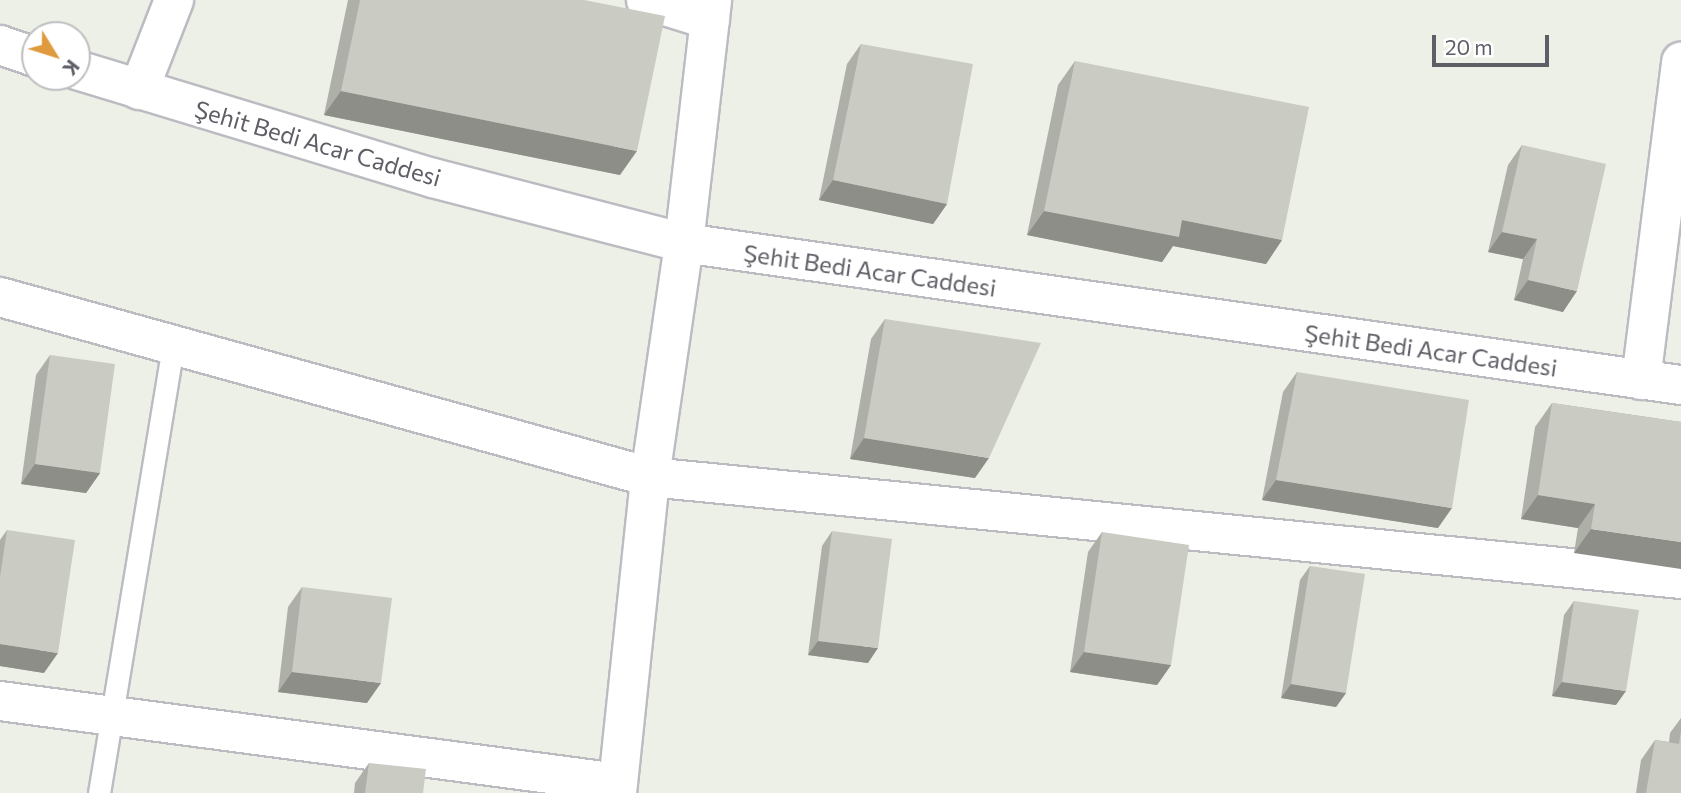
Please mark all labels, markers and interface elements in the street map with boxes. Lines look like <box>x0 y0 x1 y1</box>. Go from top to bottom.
north arrow <box>21 21 91 91</box>
scale bar <box>1436 21 1553 65</box>
text: 20 m <box>1445 34 1493 59</box>
text: K <box>58 56 85 80</box>
street label: Şehit Bedi Acar Caddesi <box>192 94 444 192</box>
street label: Şehit Bedi Acar Caddesi <box>742 238 998 302</box>
street label: Şehit Bedi Acar Caddesi <box>1303 318 1559 382</box>

